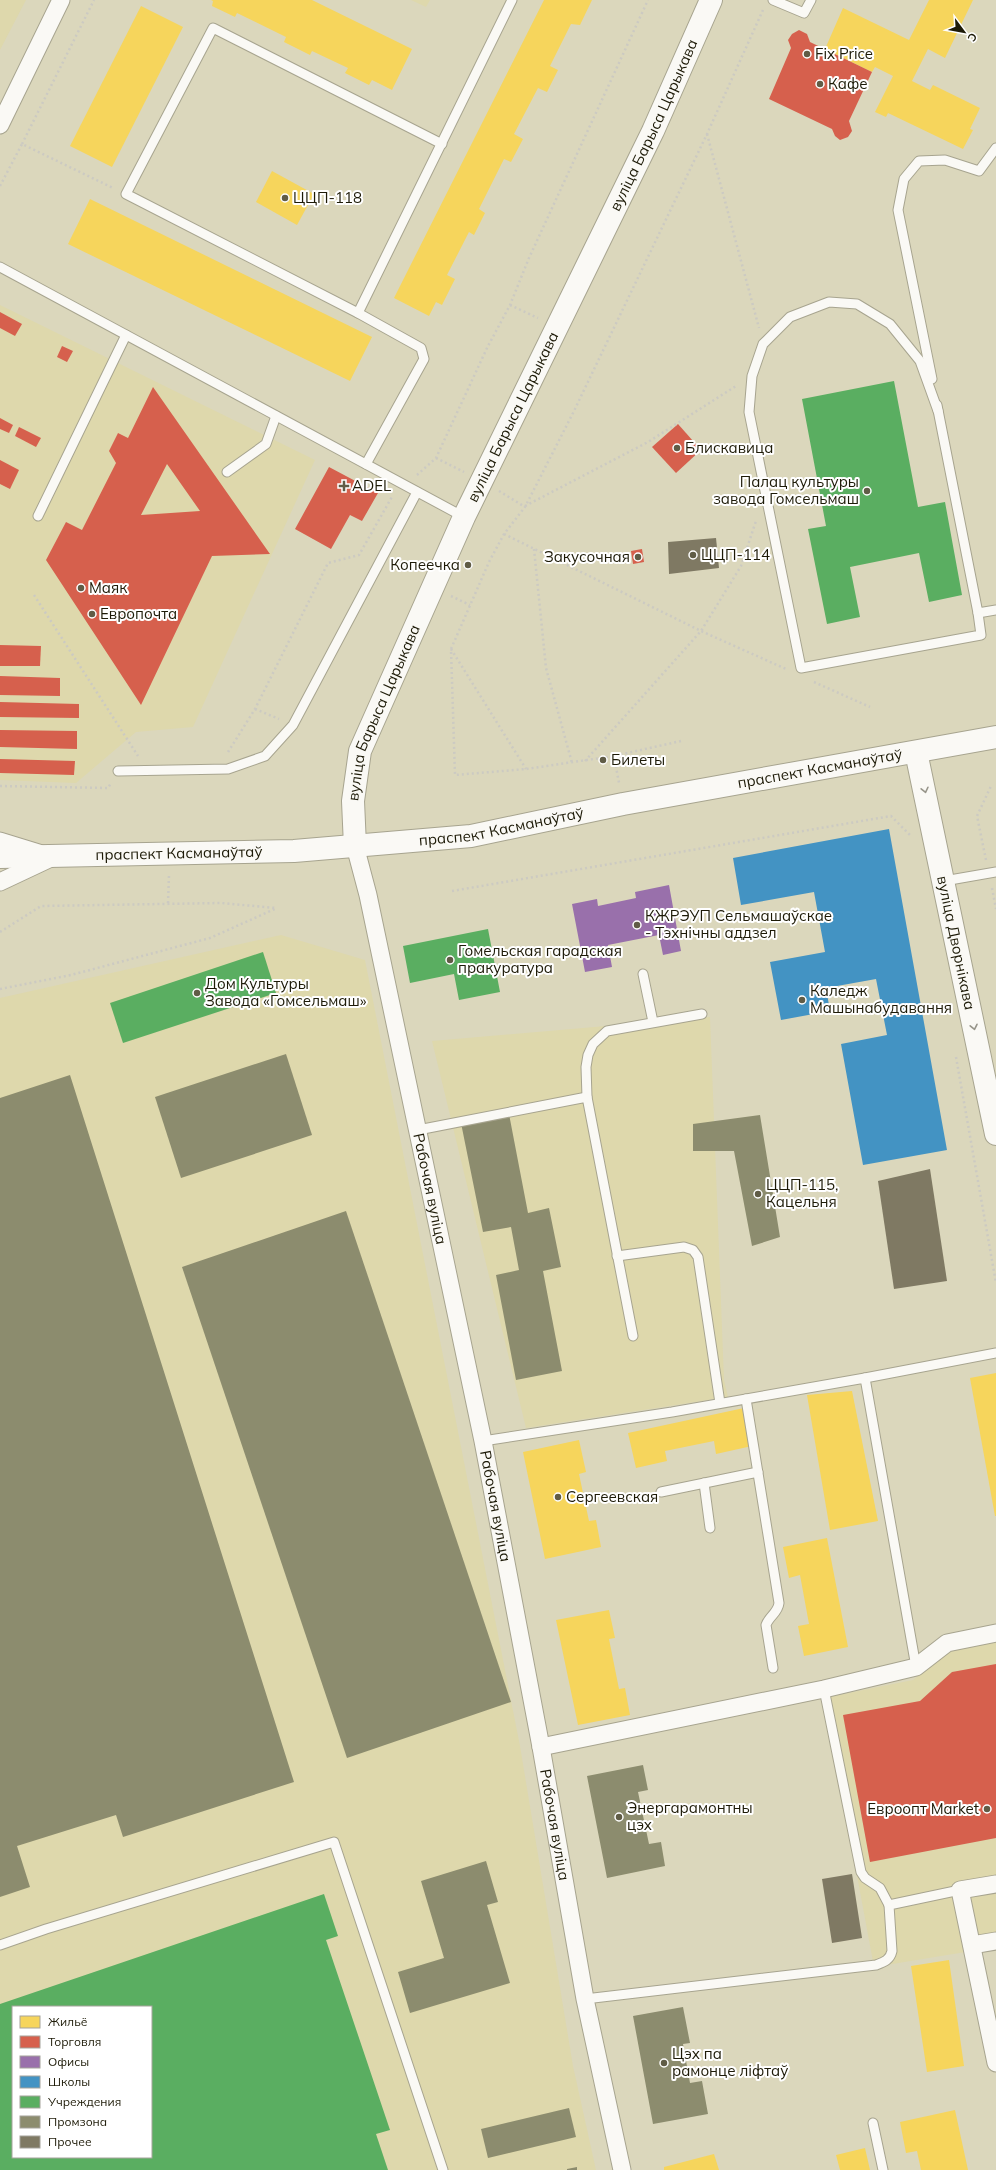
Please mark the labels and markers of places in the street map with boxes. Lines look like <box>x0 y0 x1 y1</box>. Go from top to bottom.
place label: Fix Price <box>815 44 873 63</box>
marker: Fix Price <box>802 49 812 59</box>
place label: Кафе <box>828 74 868 93</box>
marker: Кафе <box>815 79 825 89</box>
place label: ЦЦП-118 <box>293 188 362 207</box>
marker: ЦЦП-118 <box>280 193 290 203</box>
place label: Блискавица <box>685 438 773 457</box>
marker: Блискавица <box>672 443 682 453</box>
place label: Палац культуры завода Гомсельмаш <box>713 472 859 508</box>
place label: ADEL <box>352 476 391 495</box>
marker: ADEL <box>339 481 349 491</box>
marker: Палац культуры завода Гомсельмаш <box>862 486 872 496</box>
place label: ЦЦП-114 <box>701 545 770 564</box>
place label: Закусочная <box>544 547 630 566</box>
marker: ЦЦП-114 <box>688 550 698 560</box>
marker: Закусочная <box>633 552 643 562</box>
place label: Копеечка <box>390 555 460 574</box>
marker: Копеечка <box>463 560 473 570</box>
place label: Маяк <box>89 578 128 597</box>
marker: Маяк <box>76 583 86 593</box>
place label: Европочта <box>100 604 177 623</box>
marker: Европочта <box>87 609 97 619</box>
place label: Билеты <box>611 750 665 769</box>
marker: Билеты <box>598 755 608 765</box>
place label: КЖРЭУП Сельмашаўскае - Тэхнічны аддзел <box>645 906 832 942</box>
marker: КЖРЭУП Сельмашаўскае - Тэхнічны аддзел <box>632 920 642 930</box>
place label: Гомельская гарадская пракуратура <box>458 941 622 977</box>
marker: Гомельская гарадская пракуратура <box>445 955 455 965</box>
place label: Дом Культуры Завода «Гомсельмаш» <box>205 974 367 1010</box>
place label: Каледж Машынабудавання <box>810 981 952 1017</box>
marker: Дом Культуры Завода «Гомсельмаш» <box>192 988 202 998</box>
marker: Каледж Машынабудавання <box>797 995 807 1005</box>
place label: ЦЦП-115, Кацельня <box>766 1175 838 1211</box>
marker: ЦЦП-115, Кацельня <box>753 1189 763 1199</box>
place label: Сергеевская <box>566 1487 658 1506</box>
marker: Сергеевская <box>553 1492 563 1502</box>
place label: Энергарамонтны цэх <box>627 1798 753 1834</box>
place label: Евроопт Market <box>867 1799 979 1818</box>
marker: Евроопт Market <box>982 1804 992 1814</box>
marker: Энергарамонтны цэх <box>614 1812 624 1822</box>
place label: Цэх па рамонце ліфтаў <box>672 2044 788 2080</box>
marker: Цэх па рамонце ліфтаў <box>659 2058 669 2068</box>

